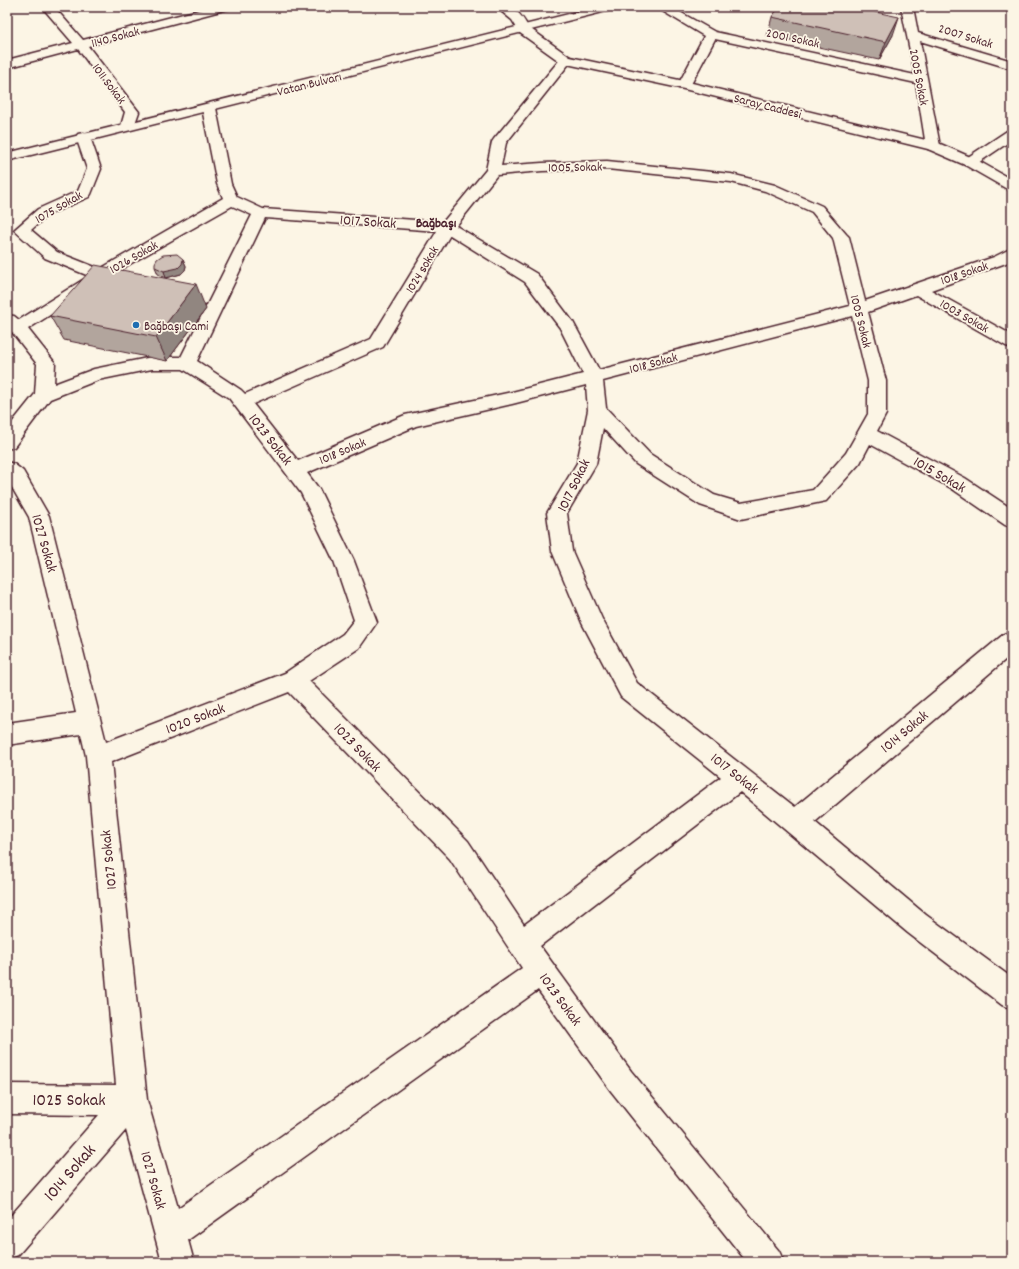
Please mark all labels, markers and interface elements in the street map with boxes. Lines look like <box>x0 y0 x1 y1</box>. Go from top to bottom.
street label: 2007 Sokak <box>936 20 995 55</box>
street label: 1140 Sokak <box>89 23 142 54</box>
street label: 2001 Sokak <box>764 25 821 54</box>
street label: 2005 Sokak <box>903 48 932 107</box>
street label: 1011 Sokak <box>86 60 130 109</box>
street label: Vatan Bulvarı <box>275 68 344 103</box>
street label: Saray Caddesi <box>731 90 804 125</box>
street label: 1005 Sokak <box>548 159 602 178</box>
street label: 1075 Sokak <box>32 187 87 229</box>
street label: 1017 Sokak <box>339 210 397 236</box>
district label: Bağbaşı <box>416 214 457 234</box>
street label: 1026 Sokak <box>106 237 162 280</box>
street label: 1024 sokak <box>402 243 445 297</box>
street label: 1018 Sokak <box>938 257 991 291</box>
street label: 1005 Sokak <box>844 293 875 350</box>
street label: 1003 Sokak <box>936 295 992 339</box>
place label: Bağbaşı Cami <box>144 318 209 337</box>
marker: Bağbaşı Cami <box>131 320 141 330</box>
street label: 1018 Sokak <box>627 349 680 380</box>
street label: 1023 Sokak <box>242 410 297 471</box>
street label: 1018 Sokak <box>317 434 369 471</box>
street label: 1015 Sokak <box>908 452 970 500</box>
street label: 1017 Sokak <box>553 456 597 516</box>
street label: 1027 Sokak <box>24 512 62 575</box>
street label: 1020 Sokak <box>163 698 229 741</box>
street label: 1014 Sokak <box>876 706 934 759</box>
street label: 1023 Sokak <box>328 719 386 778</box>
street label: 1017 Sokak <box>705 748 763 801</box>
street label: 1027 Sokak <box>96 829 124 891</box>
street label: 1023 Sokak <box>533 969 586 1031</box>
street label: 1025 Sokak <box>32 1089 106 1114</box>
street label: 1014 Sokak <box>39 1140 103 1208</box>
street label: 1027 Sokak <box>133 1149 171 1212</box>

